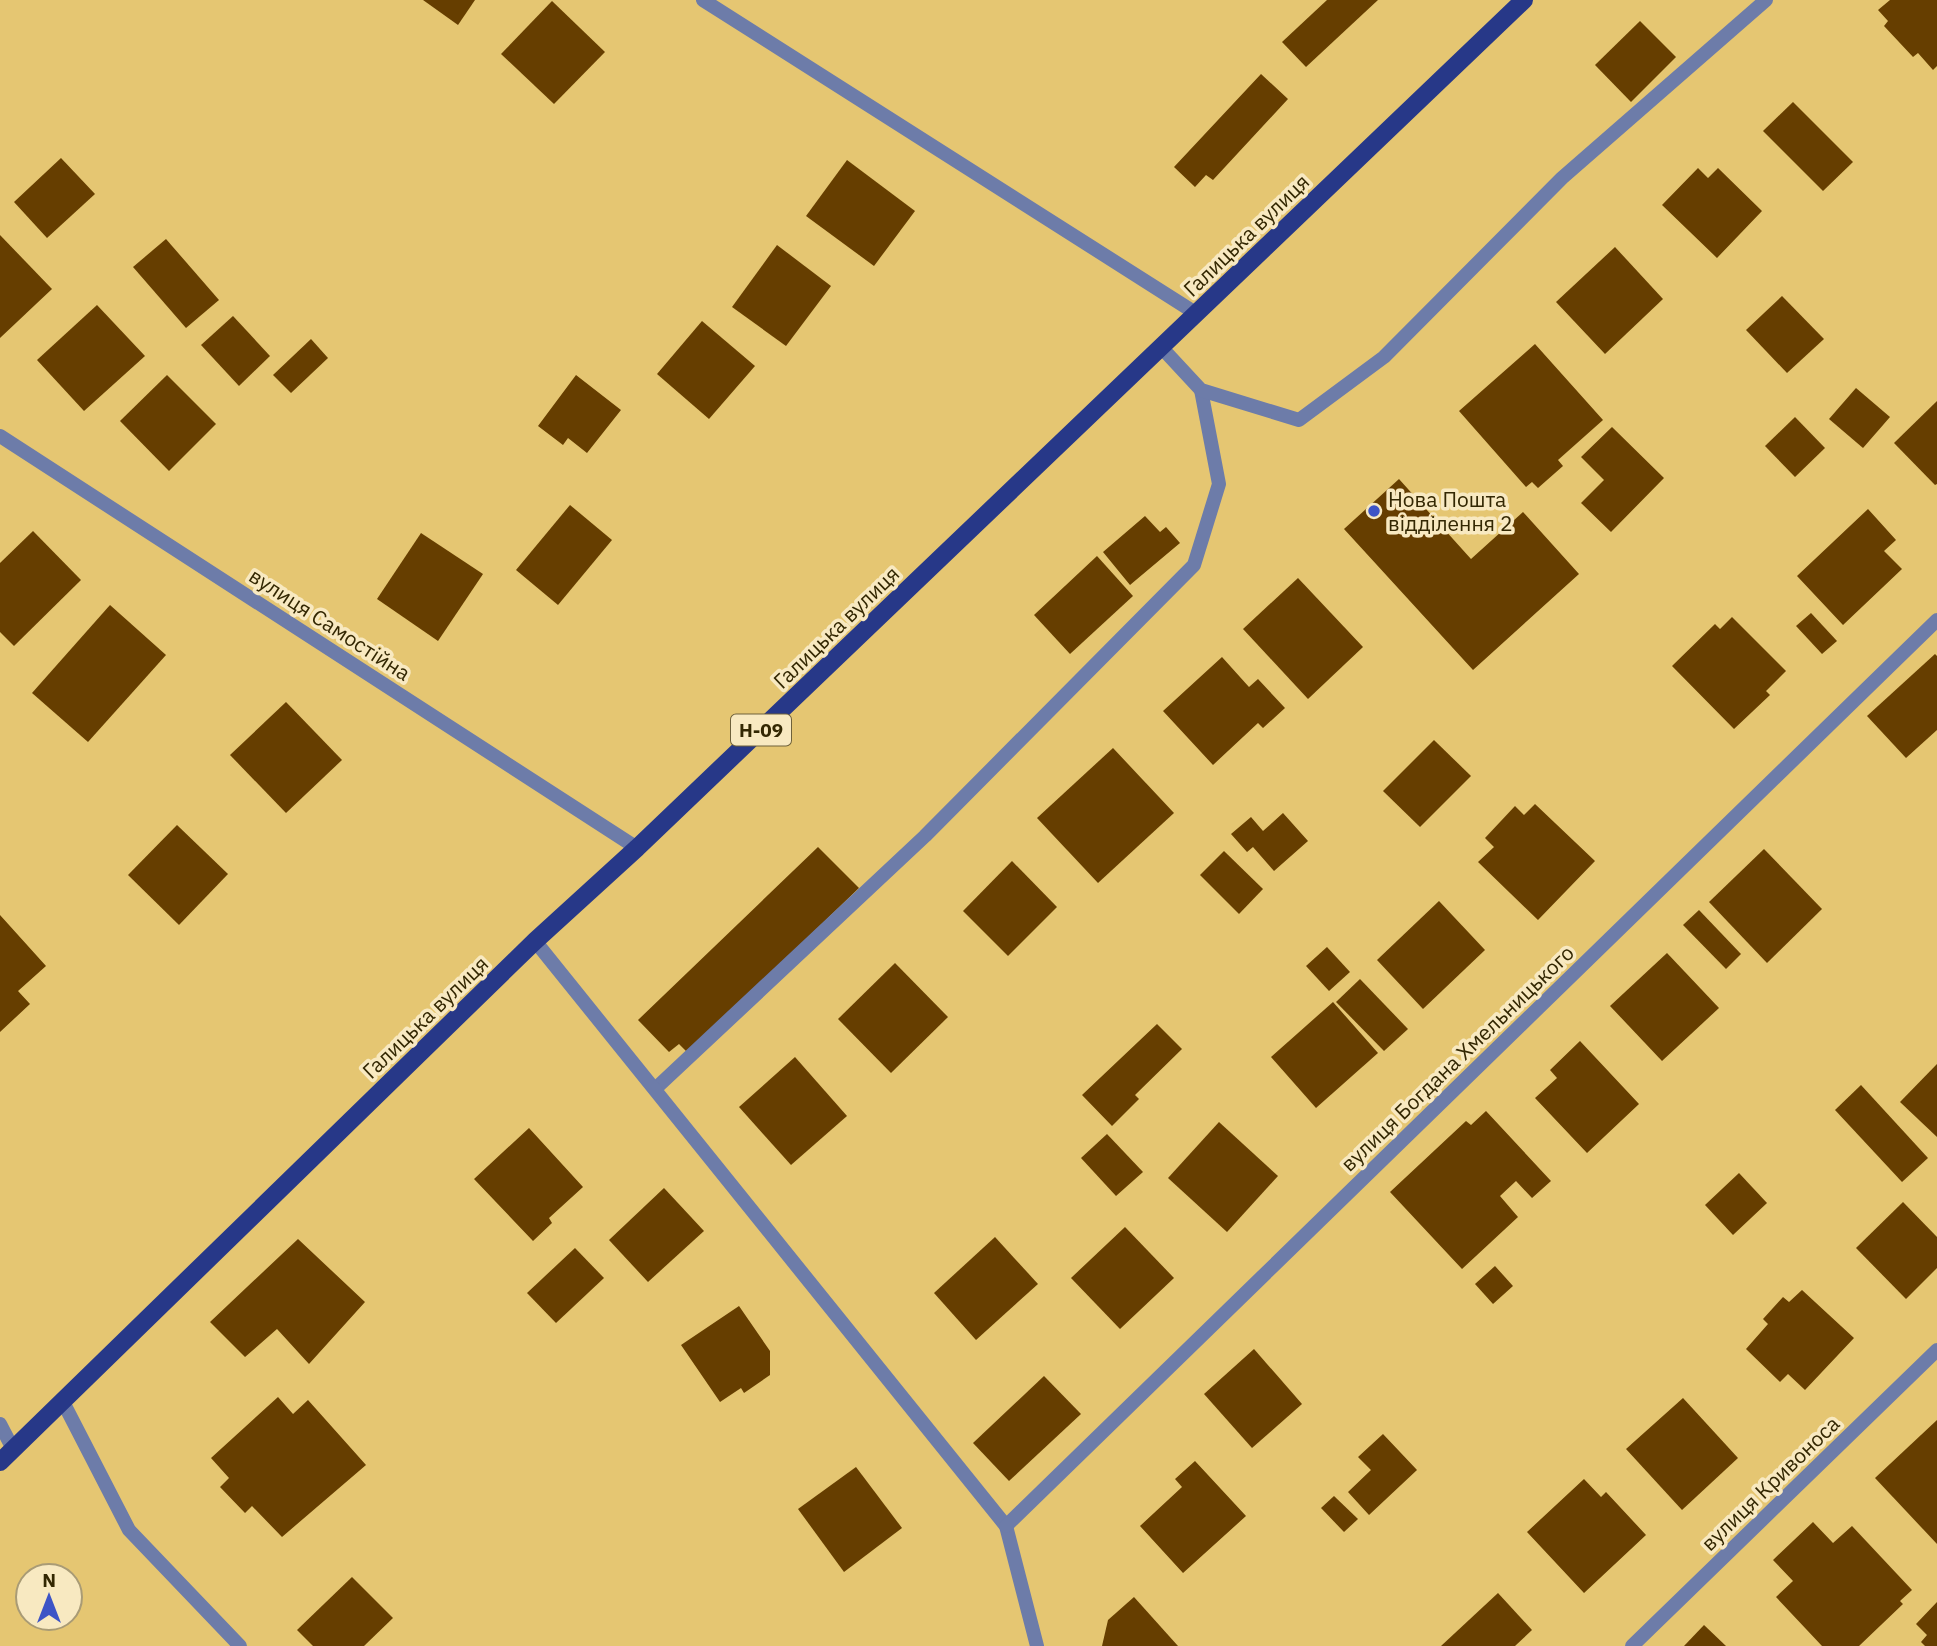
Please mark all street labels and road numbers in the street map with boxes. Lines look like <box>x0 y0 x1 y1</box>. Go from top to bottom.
street label: Галицька вулиця <box>1177 168 1315 302</box>
street label: Галицька вулиця <box>767 560 905 694</box>
street label: вулиця Самостійна <box>244 561 416 687</box>
road number: Н-09 <box>731 715 791 746</box>
street label: вулиця Богдана Хмельницького <box>1334 939 1580 1177</box>
street label: Галицька вулиця <box>356 950 494 1084</box>
street label: вулиця Кривоноса <box>1695 1410 1845 1556</box>

